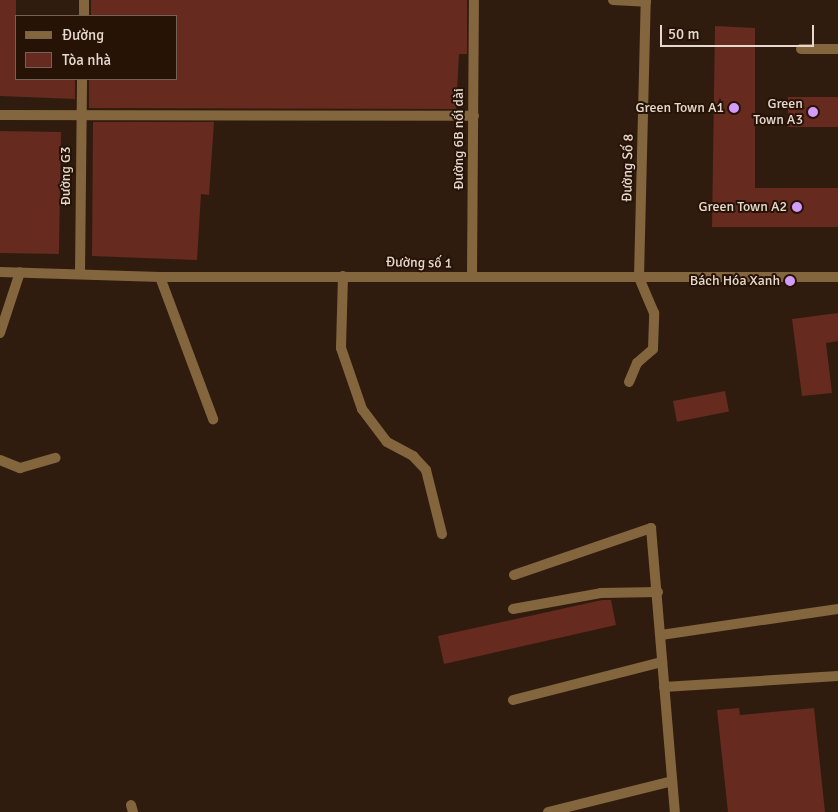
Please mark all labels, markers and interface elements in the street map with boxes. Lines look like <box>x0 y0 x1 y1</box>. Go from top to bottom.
legend <box>15 15 178 80</box>
scale bar <box>663 15 817 47</box>
text: 50 m <box>668 25 699 43</box>
text: Đường <box>62 26 104 44</box>
text: Tòa nhà <box>62 51 111 69</box>
street label: Đường 6B nối dài <box>451 88 467 190</box>
place label: Green Town A3 <box>753 96 803 128</box>
place label: Green Town A1 <box>636 100 724 116</box>
marker: Green Town A1 <box>728 102 740 114</box>
marker: Green Town A3 <box>807 106 819 118</box>
street label: Đường Số 8 <box>619 134 637 202</box>
street label: Đường G3 <box>58 147 74 205</box>
place label: Green Town A2 <box>699 199 787 215</box>
marker: Green Town A2 <box>791 201 803 213</box>
street label: Đường số 1 <box>386 254 452 272</box>
place label: Bách Hóa Xanh <box>690 273 780 289</box>
marker: Bách Hóa Xanh <box>784 275 796 287</box>

